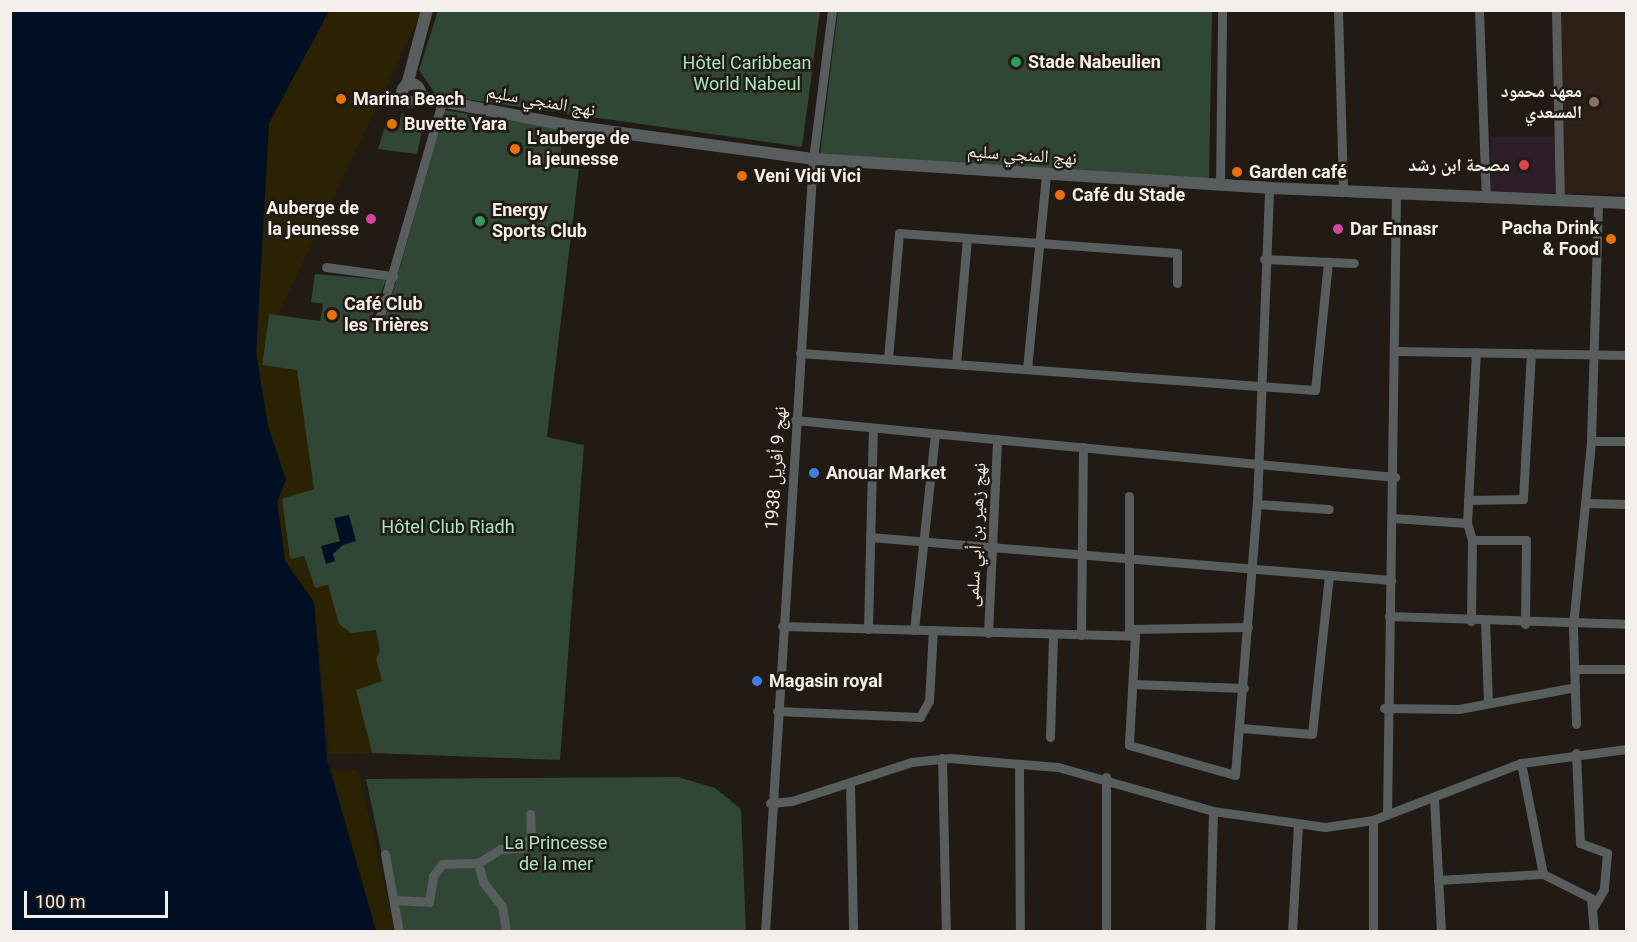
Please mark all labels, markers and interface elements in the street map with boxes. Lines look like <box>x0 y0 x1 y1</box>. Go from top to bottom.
place label: Stade Nabeulien <box>1028 51 1161 73</box>
park label: Hôtel Caribbean World Nabeul <box>683 53 811 96</box>
marker: Stade Nabeulien <box>1009 55 1023 69</box>
street label: نهج المنجي سليم <box>485 81 597 121</box>
place label: معهد محمود المسعدي <box>1501 81 1582 124</box>
place label: Marina Beach <box>353 88 464 110</box>
marker: Marina Beach <box>334 92 348 106</box>
marker: معهد محمود المسعدي <box>1587 95 1601 109</box>
place label: Buvette Yara <box>404 113 507 135</box>
marker: Buvette Yara <box>385 117 399 131</box>
place label: L'auberge de la jeunesse <box>527 128 630 170</box>
street label: نهج المنجي سليم <box>966 140 1078 170</box>
marker: L'auberge de la jeunesse <box>508 142 522 156</box>
place label: مصحة ابن رشد <box>1408 154 1510 176</box>
marker: مصحة ابن رشد <box>1515 156 1533 174</box>
place label: Garden café <box>1249 161 1347 183</box>
place label: Veni Vidi Vici <box>754 165 861 187</box>
marker: Garden café <box>1230 165 1244 179</box>
marker: Veni Vidi Vici <box>735 169 749 183</box>
place label: Café du Stade <box>1072 184 1185 206</box>
marker: Café du Stade <box>1053 188 1067 202</box>
place label: Auberge de la jeunesse <box>266 198 359 240</box>
place label: Energy Sports Club <box>492 200 587 242</box>
marker: Auberge de la jeunesse <box>364 212 378 226</box>
marker: Energy Sports Club <box>473 214 487 228</box>
place label: Dar Ennasr <box>1350 218 1438 240</box>
place label: Pacha Drink & Food <box>1502 218 1599 260</box>
marker: Dar Ennasr <box>1331 222 1345 236</box>
marker: Pacha Drink & Food <box>1604 232 1618 246</box>
place label: Café Club les Trières <box>344 294 429 336</box>
marker: Café Club les Trières <box>325 308 339 322</box>
street label: نهج 9 أفريل 1938 <box>761 406 791 530</box>
place label: Anouar Market <box>826 462 946 484</box>
street label: نهج زهير بن أبي سلمى <box>961 462 991 608</box>
marker: Anouar Market <box>807 466 821 480</box>
park label: Hôtel Club Riadh <box>381 516 515 538</box>
place label: Magasin royal <box>769 670 883 692</box>
marker: Magasin royal <box>750 674 764 688</box>
park label: La Princesse de la mer <box>505 833 607 876</box>
scale bar <box>27 879 171 917</box>
text: 100 m <box>35 891 86 912</box>

